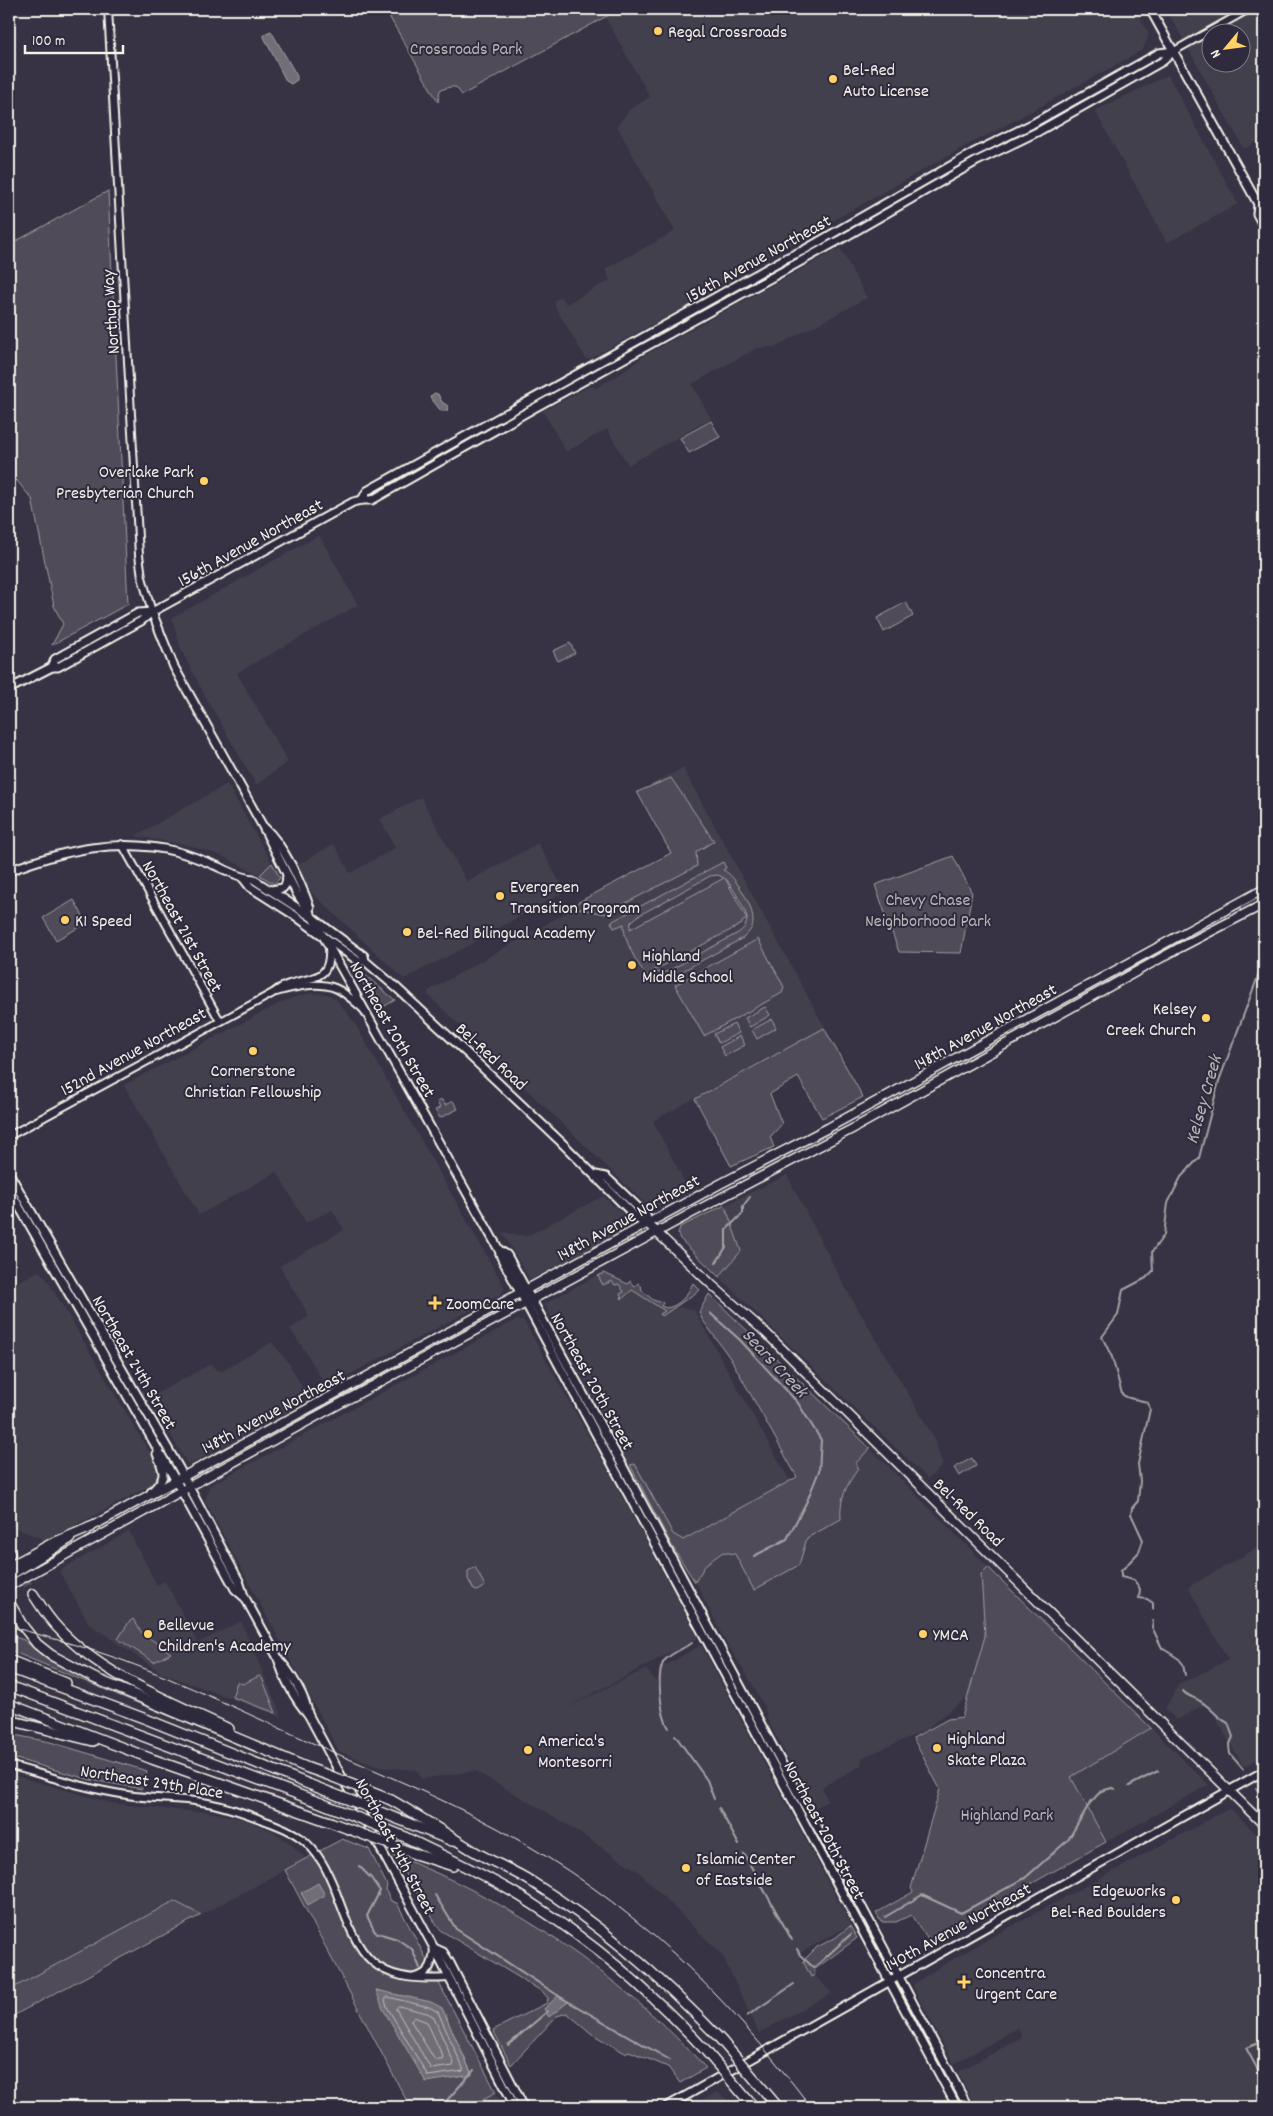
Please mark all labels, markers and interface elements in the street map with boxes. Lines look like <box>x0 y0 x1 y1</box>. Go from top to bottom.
place label: Regal Crossroads <box>668 21 787 46</box>
scale bar <box>25 22 122 54</box>
north arrow <box>1200 22 1250 72</box>
marker: Regal Crossroads <box>652 25 664 37</box>
text: 100 m <box>32 31 65 53</box>
park label: Crossroads Park <box>410 38 522 63</box>
text: N <box>1206 45 1227 61</box>
place label: Bel-Red Auto License <box>843 59 929 105</box>
marker: Bel-Red Auto License <box>827 73 839 85</box>
street label: 156th Avenue Northeast <box>682 210 837 311</box>
street label: Northup Way <box>97 268 128 355</box>
place label: Overlake Park Presbyterian Church <box>56 461 194 507</box>
marker: Overlake Park Presbyterian Church <box>198 475 210 487</box>
street label: 156th Avenue Northeast <box>174 494 329 595</box>
street label: Northeast 21st Street <box>134 857 228 998</box>
place label: Evergreen Transition Program <box>510 876 640 922</box>
park label: Chevy Chase Neighborhood Park <box>865 889 991 935</box>
marker: Evergreen Transition Program <box>494 890 506 902</box>
place label: K1 Speed <box>75 910 132 935</box>
marker: K1 Speed <box>59 914 71 926</box>
place label: Bel-Red Bilingual Academy <box>417 922 596 947</box>
marker: Bel-Red Bilingual Academy <box>401 926 413 938</box>
place label: Highland Middle School <box>642 945 733 991</box>
street label: Northeast 20th Street <box>342 957 440 1103</box>
marker: Highland Middle School <box>626 959 638 971</box>
street label: 148th Avenue Northeast <box>910 978 1063 1078</box>
place label: Kelsey Creek Church <box>1106 998 1197 1044</box>
street label: 152nd Avenue Northeast <box>57 1002 212 1104</box>
marker: Kelsey Creek Church <box>1200 1012 1212 1024</box>
street label: Bel-Red Road <box>449 1018 532 1098</box>
marker: Cornerstone Christian Fellowship <box>247 1045 259 1057</box>
water label: Kelsey Creek <box>1180 1050 1231 1147</box>
place label: Cornerstone Christian Fellowship <box>184 1060 322 1106</box>
street label: 148th Avenue Northeast <box>553 1169 706 1269</box>
street label: Northeast 24th Street <box>84 1292 182 1435</box>
place label: ZoomCare <box>446 1293 514 1318</box>
marker: ZoomCare <box>428 1296 442 1310</box>
street label: Northeast 20th Street <box>543 1309 639 1456</box>
water label: Sears Creek <box>734 1324 814 1407</box>
street label: 148th Avenue Northeast <box>198 1364 351 1462</box>
street label: Bel-Red Road <box>926 1474 1008 1554</box>
place label: Bellevue Children's Academy <box>158 1614 292 1660</box>
place label: YMCA <box>933 1624 969 1649</box>
marker: Bellevue Children's Academy <box>142 1628 154 1640</box>
marker: YMCA <box>917 1628 929 1640</box>
place label: Highland Skate Plaza <box>947 1728 1026 1774</box>
place label: America's Montesorri <box>538 1730 612 1776</box>
marker: Highland Skate Plaza <box>931 1742 943 1754</box>
marker: America's Montesorri <box>522 1744 534 1756</box>
street label: Northeast 20th Street <box>776 1757 870 1905</box>
street label: Northeast 29th Place <box>78 1760 225 1807</box>
street label: Northeast 24th Street <box>347 1775 440 1920</box>
park label: Highland Park <box>961 1804 1053 1829</box>
place label: Islamic Center of Eastside <box>696 1848 796 1894</box>
marker: Islamic Center of Eastside <box>680 1862 692 1874</box>
street label: 140th Avenue Northeast <box>882 1878 1037 1979</box>
place label: Edgeworks Bel-Red Boulders <box>1051 1880 1166 1926</box>
marker: Edgeworks Bel-Red Boulders <box>1170 1894 1182 1906</box>
place label: Concentra Urgent Care <box>975 1962 1057 2008</box>
marker: Concentra Urgent Care <box>957 1975 971 1989</box>

